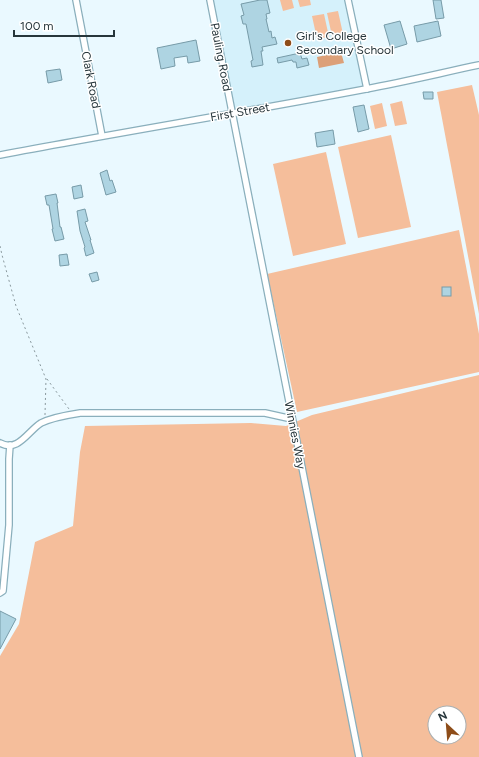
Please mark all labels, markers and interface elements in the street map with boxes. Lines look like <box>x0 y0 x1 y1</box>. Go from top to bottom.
scale bar <box>14 12 114 38</box>
text: 100 m <box>20 19 54 33</box>
street label: Pauling Road <box>208 22 234 92</box>
place label: Girl's College Secondary School <box>296 29 394 57</box>
marker: Girl's College Secondary School <box>283 38 293 48</box>
street label: Clark Road <box>79 50 103 110</box>
street label: First Street <box>209 100 271 124</box>
street label: Winnies Way <box>282 400 309 471</box>
north arrow <box>427 705 467 745</box>
text: N <box>436 709 450 724</box>

